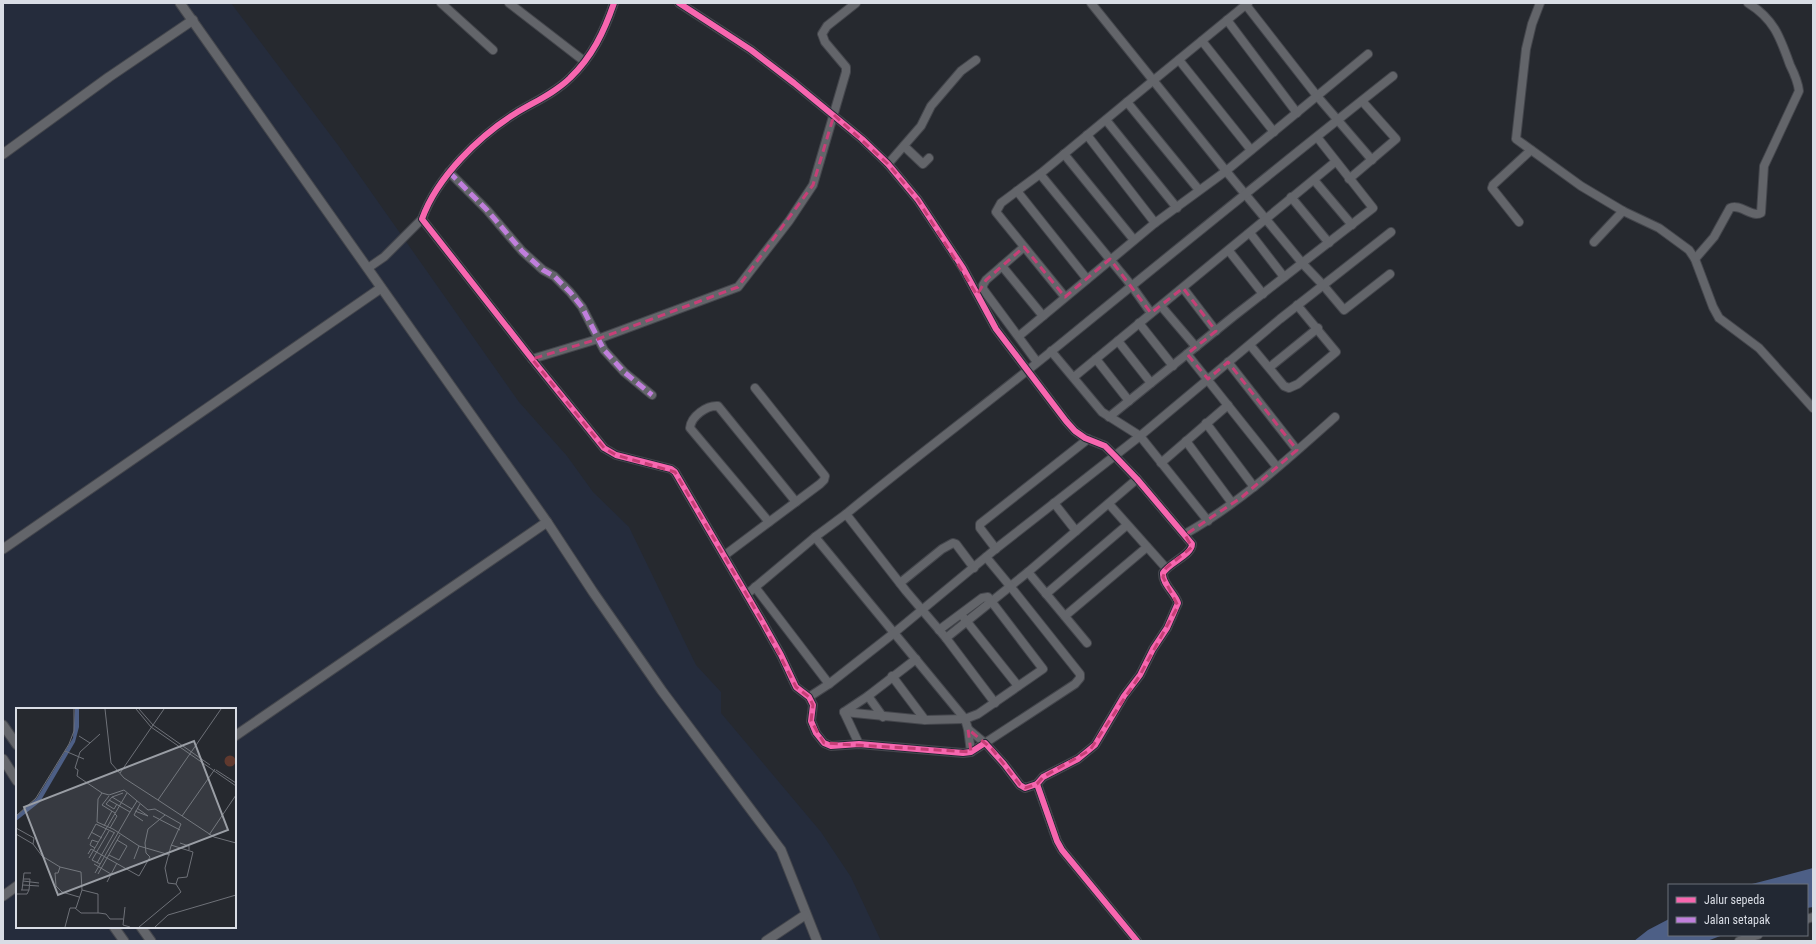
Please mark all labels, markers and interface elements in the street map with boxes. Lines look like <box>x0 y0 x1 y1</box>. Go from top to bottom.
inset map <box>16 708 236 928</box>
legend <box>1668 884 1808 936</box>
text: Jalur sepeda <box>1704 893 1765 907</box>
text: Jalan setapak <box>1704 913 1771 927</box>

